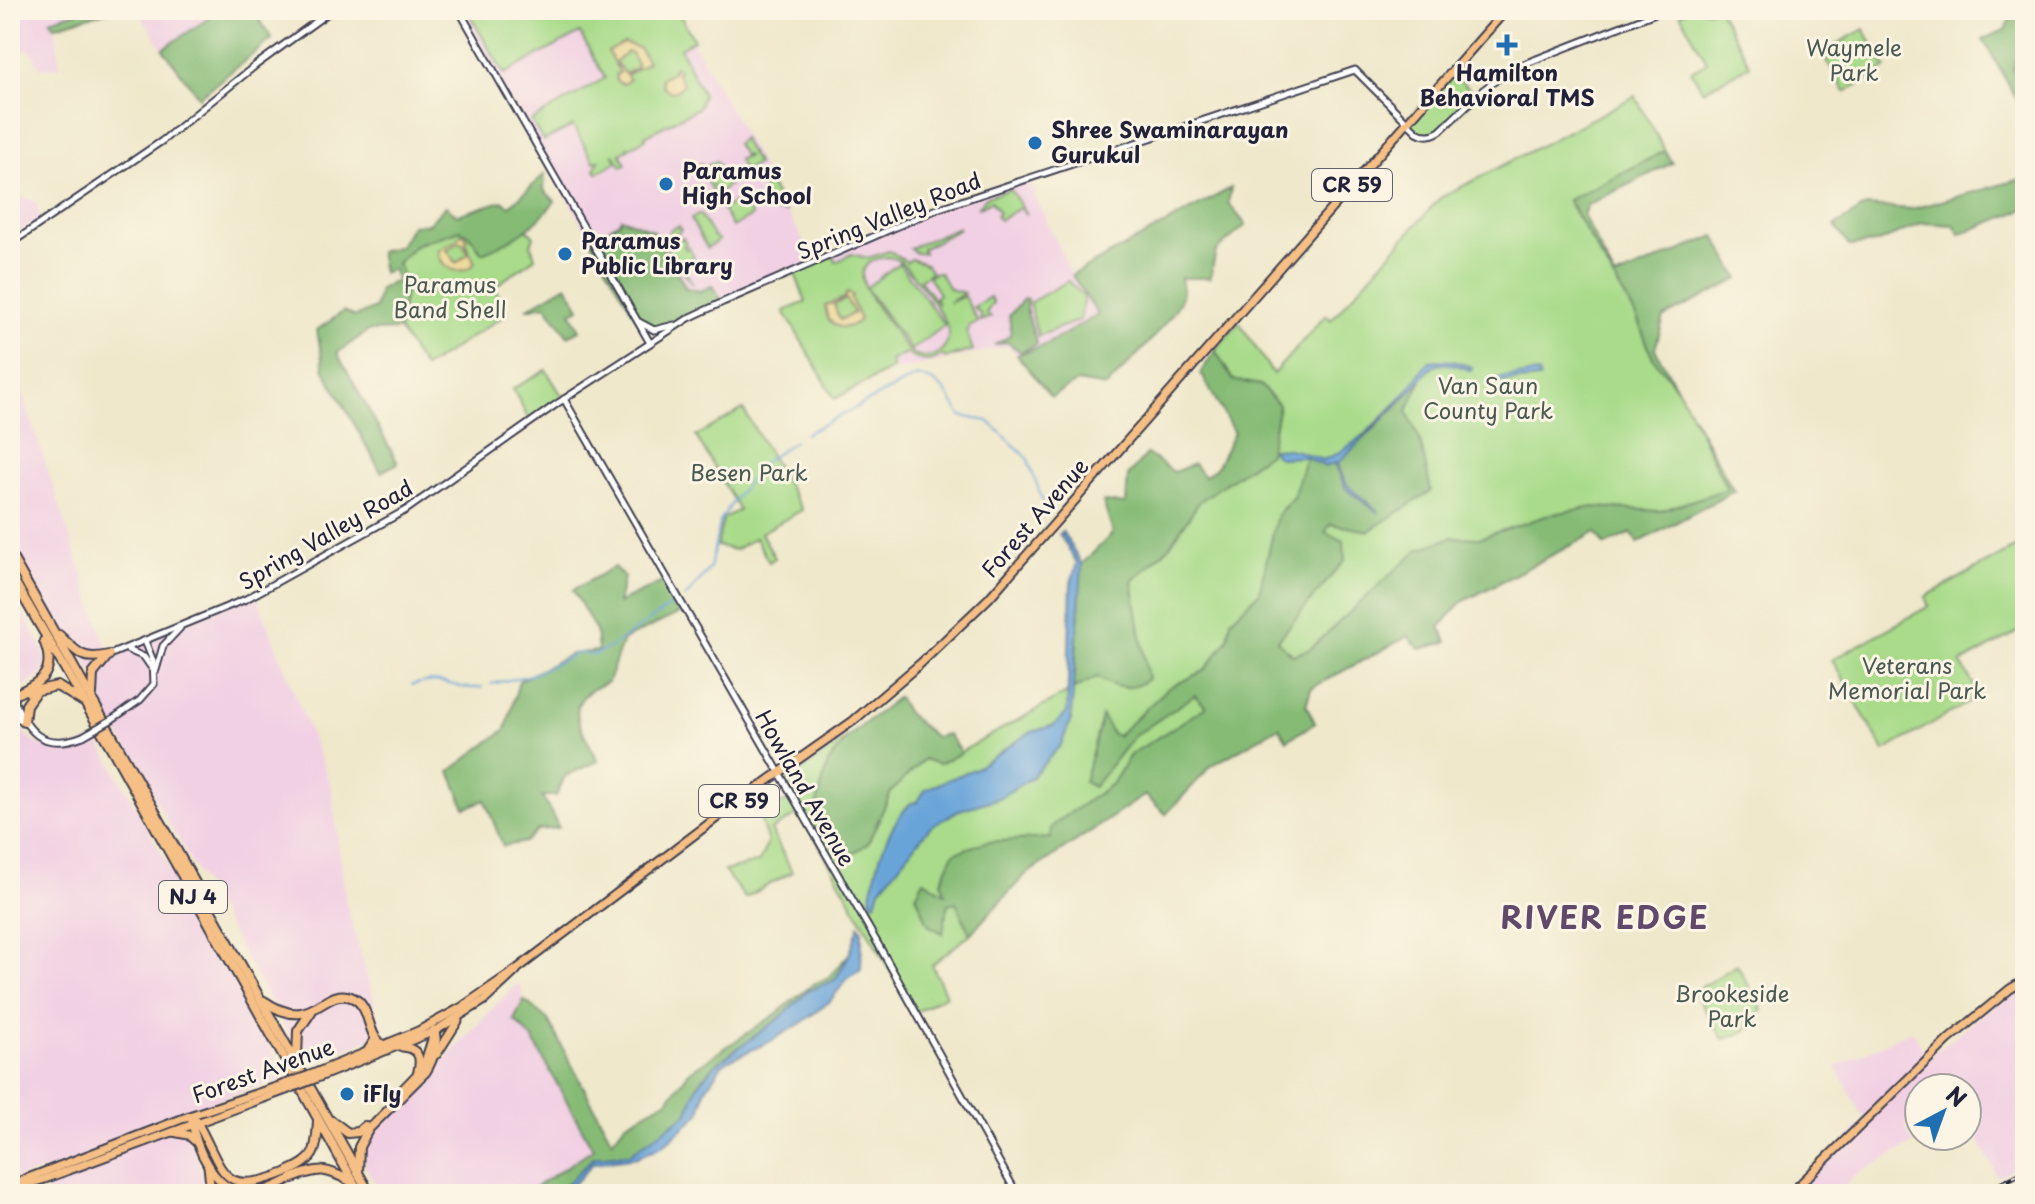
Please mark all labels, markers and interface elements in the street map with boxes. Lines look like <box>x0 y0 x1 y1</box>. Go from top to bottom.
park label: Waymele Park <box>1806 30 1902 88</box>
marker: Hamilton Behavioral TMS <box>1496 34 1518 56</box>
place label: Hamilton Behavioral TMS <box>1419 55 1595 113</box>
place label: Shree Swaminarayan Gurukul <box>1051 112 1289 170</box>
marker: Shree Swaminarayan Gurukul <box>1026 134 1044 152</box>
place label: Paramus High School <box>682 153 812 211</box>
street label: Spring Valley Road <box>791 163 985 267</box>
road number: CR 59 <box>1312 169 1392 201</box>
marker: Paramus High School <box>657 175 675 193</box>
place label: Paramus Public Library <box>581 223 733 281</box>
marker: Paramus Public Library <box>556 245 574 263</box>
park label: Paramus Band Shell <box>394 267 506 325</box>
park label: Van Saun County Park <box>1423 368 1553 426</box>
street label: Forest Avenue <box>973 450 1095 584</box>
park label: Besen Park <box>690 455 808 488</box>
street label: Spring Valley Road <box>232 470 418 597</box>
park label: Veterans Memorial Park <box>1828 648 1986 706</box>
street label: Howland Avenue <box>748 703 864 872</box>
road number: CR 59 <box>699 785 779 817</box>
road number: NJ 4 <box>159 881 227 913</box>
district label: RIVER EDGE <box>1501 894 1710 939</box>
park label: Brookeside Park <box>1675 976 1789 1034</box>
street label: Forest Avenue <box>187 1029 338 1111</box>
north arrow <box>1903 1072 1983 1152</box>
place label: iFly <box>363 1076 401 1109</box>
text: N <box>1940 1078 1975 1114</box>
marker: iFly <box>338 1085 356 1103</box>

